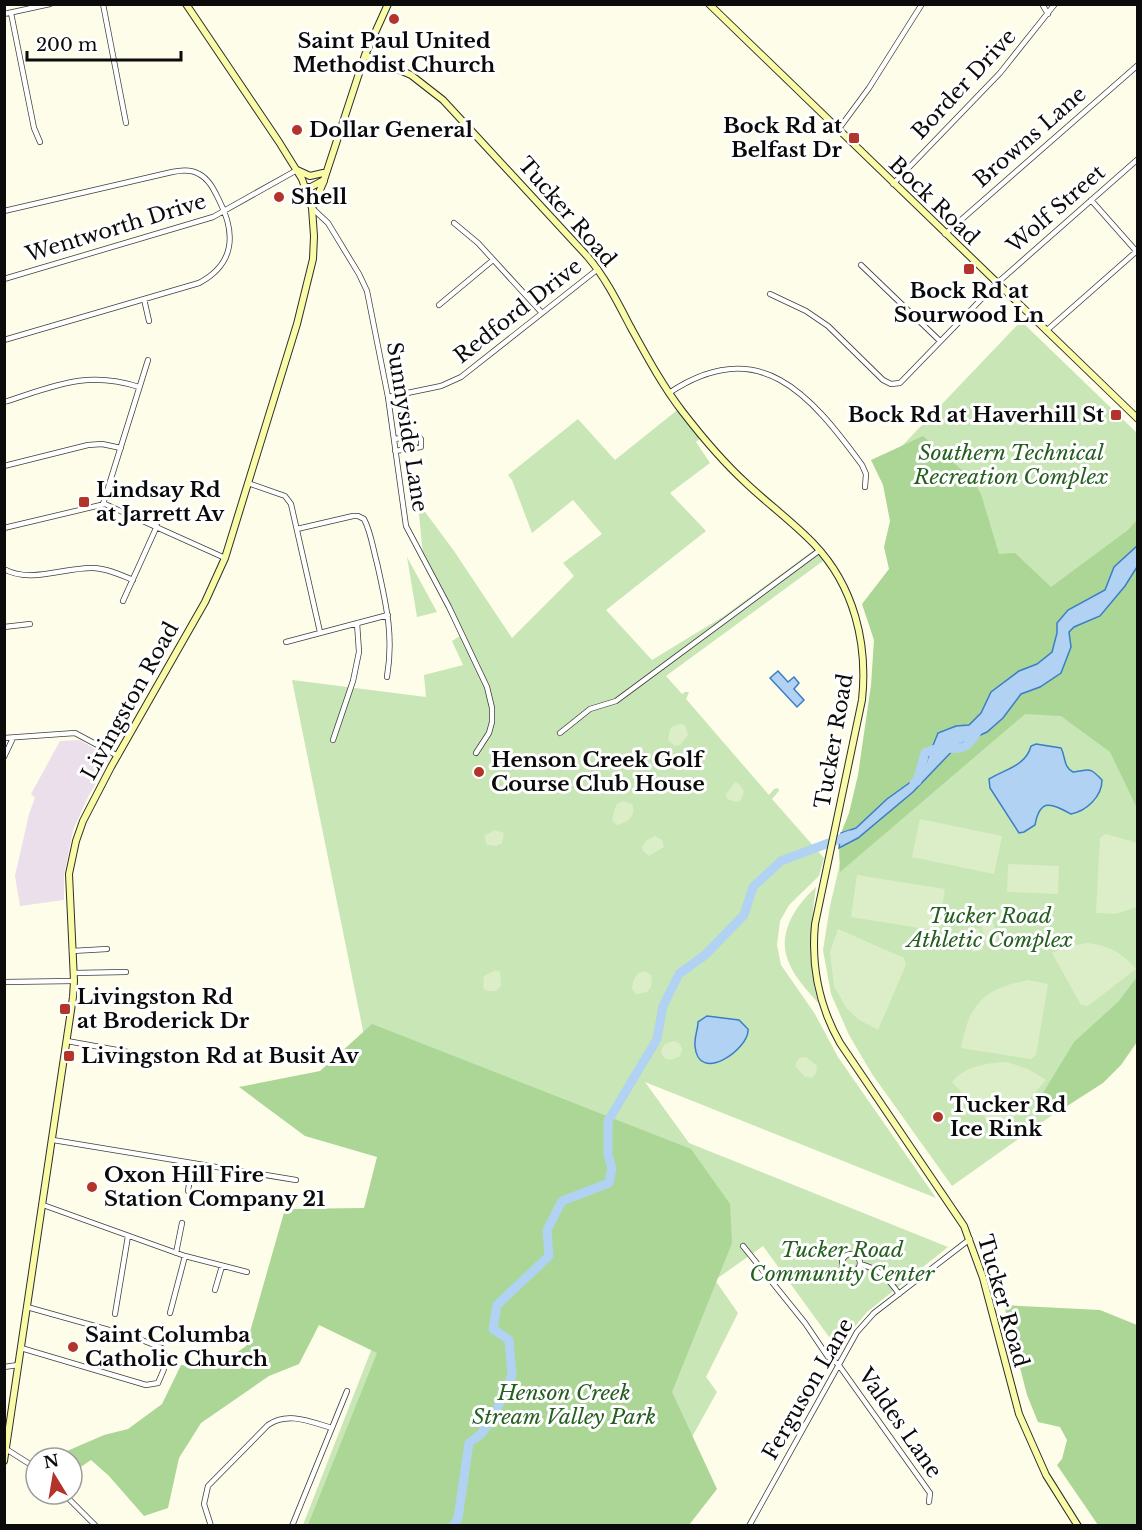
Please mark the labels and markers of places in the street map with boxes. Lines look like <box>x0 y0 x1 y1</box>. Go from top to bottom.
marker: Saint Paul United Methodist Church <box>387 12 401 26</box>
place label: Saint Paul United Methodist Church <box>293 28 495 78</box>
place label: Bock Rd at Belfast Dr <box>723 113 843 163</box>
place label: Dollar General <box>309 117 474 143</box>
marker: Dollar General <box>290 123 304 137</box>
marker: Bock Rd at Belfast Dr <box>847 131 861 145</box>
place label: Shell <box>291 184 348 210</box>
marker: Shell <box>272 190 286 204</box>
marker: Bock Rd at Sourwood Ln <box>962 262 976 276</box>
place label: Bock Rd at Sourwood Ln <box>894 278 1044 328</box>
place label: Bock Rd at Haverhill St <box>848 402 1104 428</box>
marker: Bock Rd at Haverhill St <box>1109 408 1123 422</box>
place label: Lindsay Rd at Jarrett Av <box>96 477 225 527</box>
marker: Lindsay Rd at Jarrett Av <box>77 495 91 509</box>
place label: Henson Creek Golf Course Club House <box>491 747 706 797</box>
marker: Henson Creek Golf Course Club House <box>472 765 486 779</box>
place label: Livingston Rd at Broderick Dr <box>77 984 250 1034</box>
marker: Livingston Rd at Broderick Dr <box>58 1002 72 1016</box>
place label: Livingston Rd at Busit Av <box>81 1043 360 1069</box>
marker: Livingston Rd at Busit Av <box>62 1049 76 1063</box>
place label: Tucker Rd Ice Rink <box>950 1092 1067 1142</box>
marker: Tucker Rd Ice Rink <box>931 1110 945 1124</box>
place label: Oxon Hill Fire Station Company 21 <box>104 1162 325 1212</box>
marker: Oxon Hill Fire Station Company 21 <box>85 1180 99 1194</box>
place label: Saint Columba Catholic Church <box>85 1322 268 1372</box>
marker: Saint Columba Catholic Church <box>66 1340 80 1354</box>

